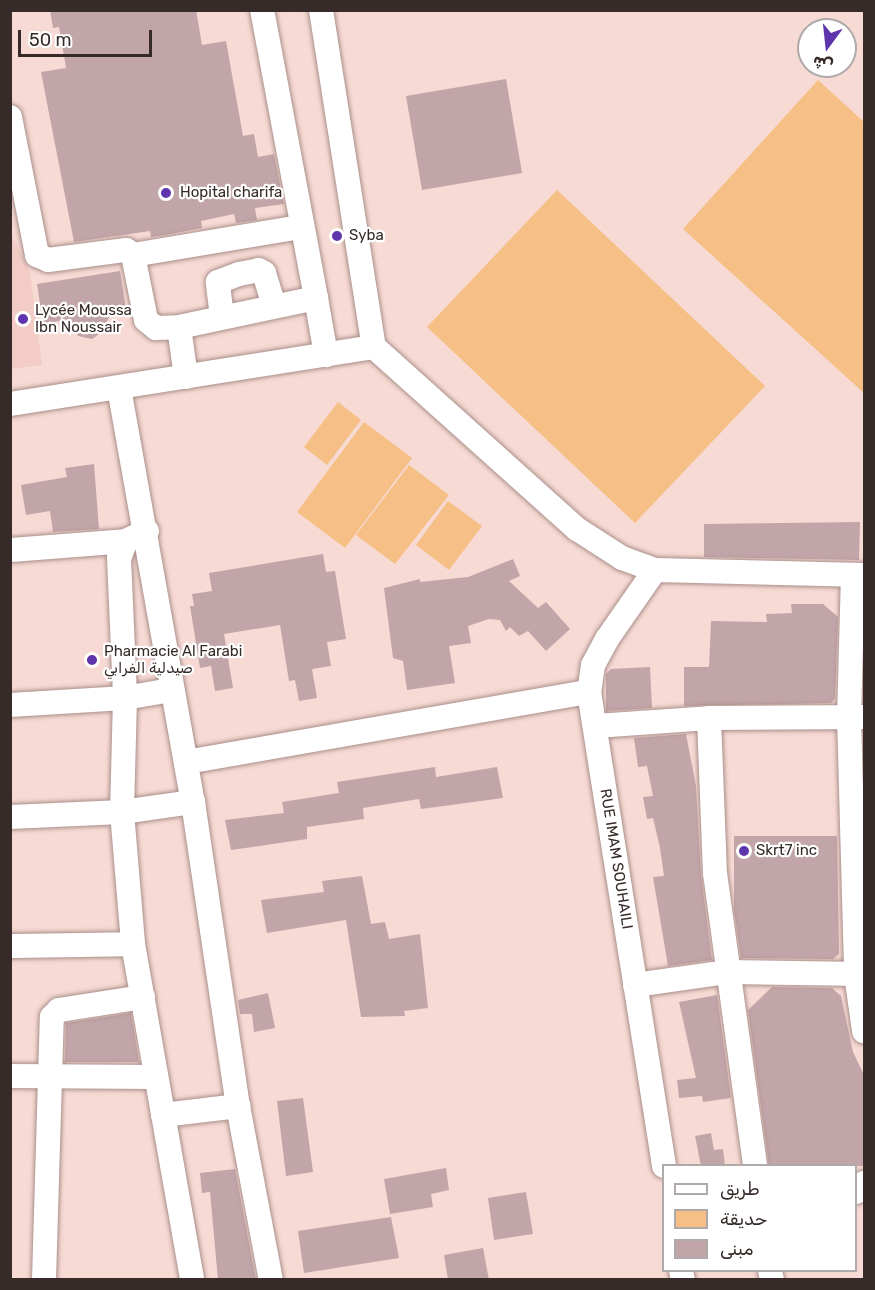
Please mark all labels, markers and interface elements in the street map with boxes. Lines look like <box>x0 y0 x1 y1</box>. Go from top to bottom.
scale bar <box>21 18 154 56</box>
north arrow <box>797 18 857 78</box>
text: 50 m <box>29 29 72 51</box>
text: ش <box>810 52 835 76</box>
marker: Hopital charifa <box>157 184 175 202</box>
place label: Hopital charifa <box>180 184 282 202</box>
place label: Syba <box>349 227 384 245</box>
marker: Syba <box>330 229 344 243</box>
place label: Lycée Moussa Ibn Noussair <box>35 301 132 336</box>
marker: Lycée Moussa Ibn Noussair <box>16 312 30 326</box>
place label: Pharmacie Al Farabi صيدلية الفرابي <box>104 642 243 677</box>
marker: Pharmacie Al Farabi صيدلية الفرابي <box>85 653 99 667</box>
street label: RUE IMAM SOUHAILI <box>596 787 636 931</box>
place label: Skrt7 inc <box>756 842 817 860</box>
marker: Skrt7 inc <box>737 844 751 858</box>
legend <box>662 1164 857 1272</box>
text: طريق <box>720 1178 760 1200</box>
text: حديقة <box>720 1208 767 1230</box>
text: مبنى <box>720 1238 754 1260</box>

